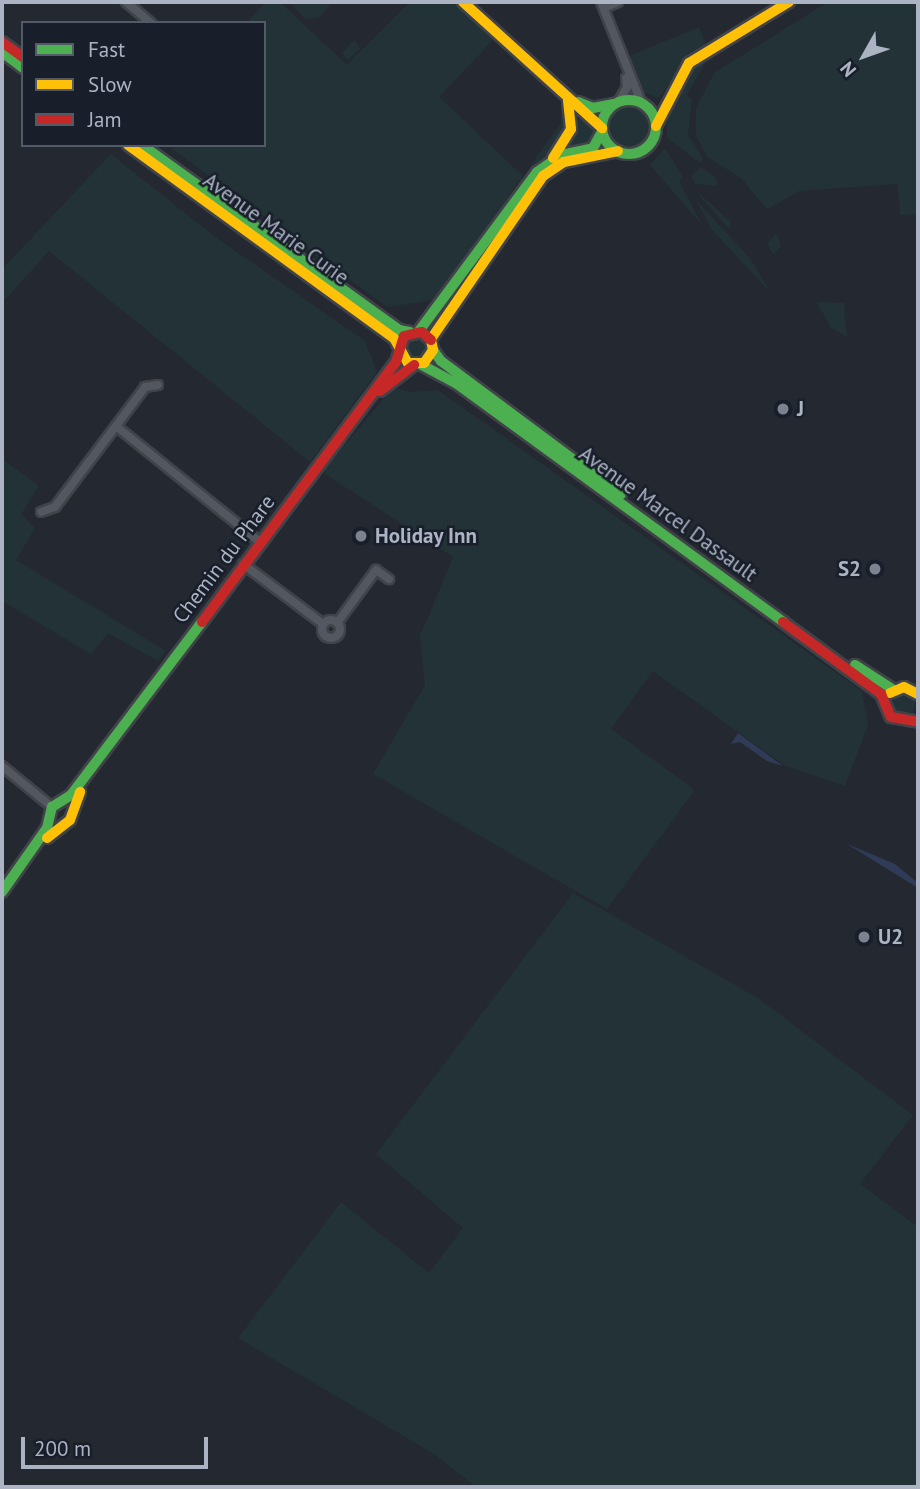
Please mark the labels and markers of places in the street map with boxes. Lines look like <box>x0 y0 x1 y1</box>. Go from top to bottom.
place label: J <box>797 396 804 422</box>
marker: J <box>775 401 791 417</box>
place label: Holiday Inn <box>375 523 478 549</box>
marker: Holiday Inn <box>353 528 369 544</box>
place label: S2 <box>838 556 861 582</box>
marker: S2 <box>867 561 883 577</box>
place label: U2 <box>878 924 903 950</box>
marker: U2 <box>856 929 872 945</box>

